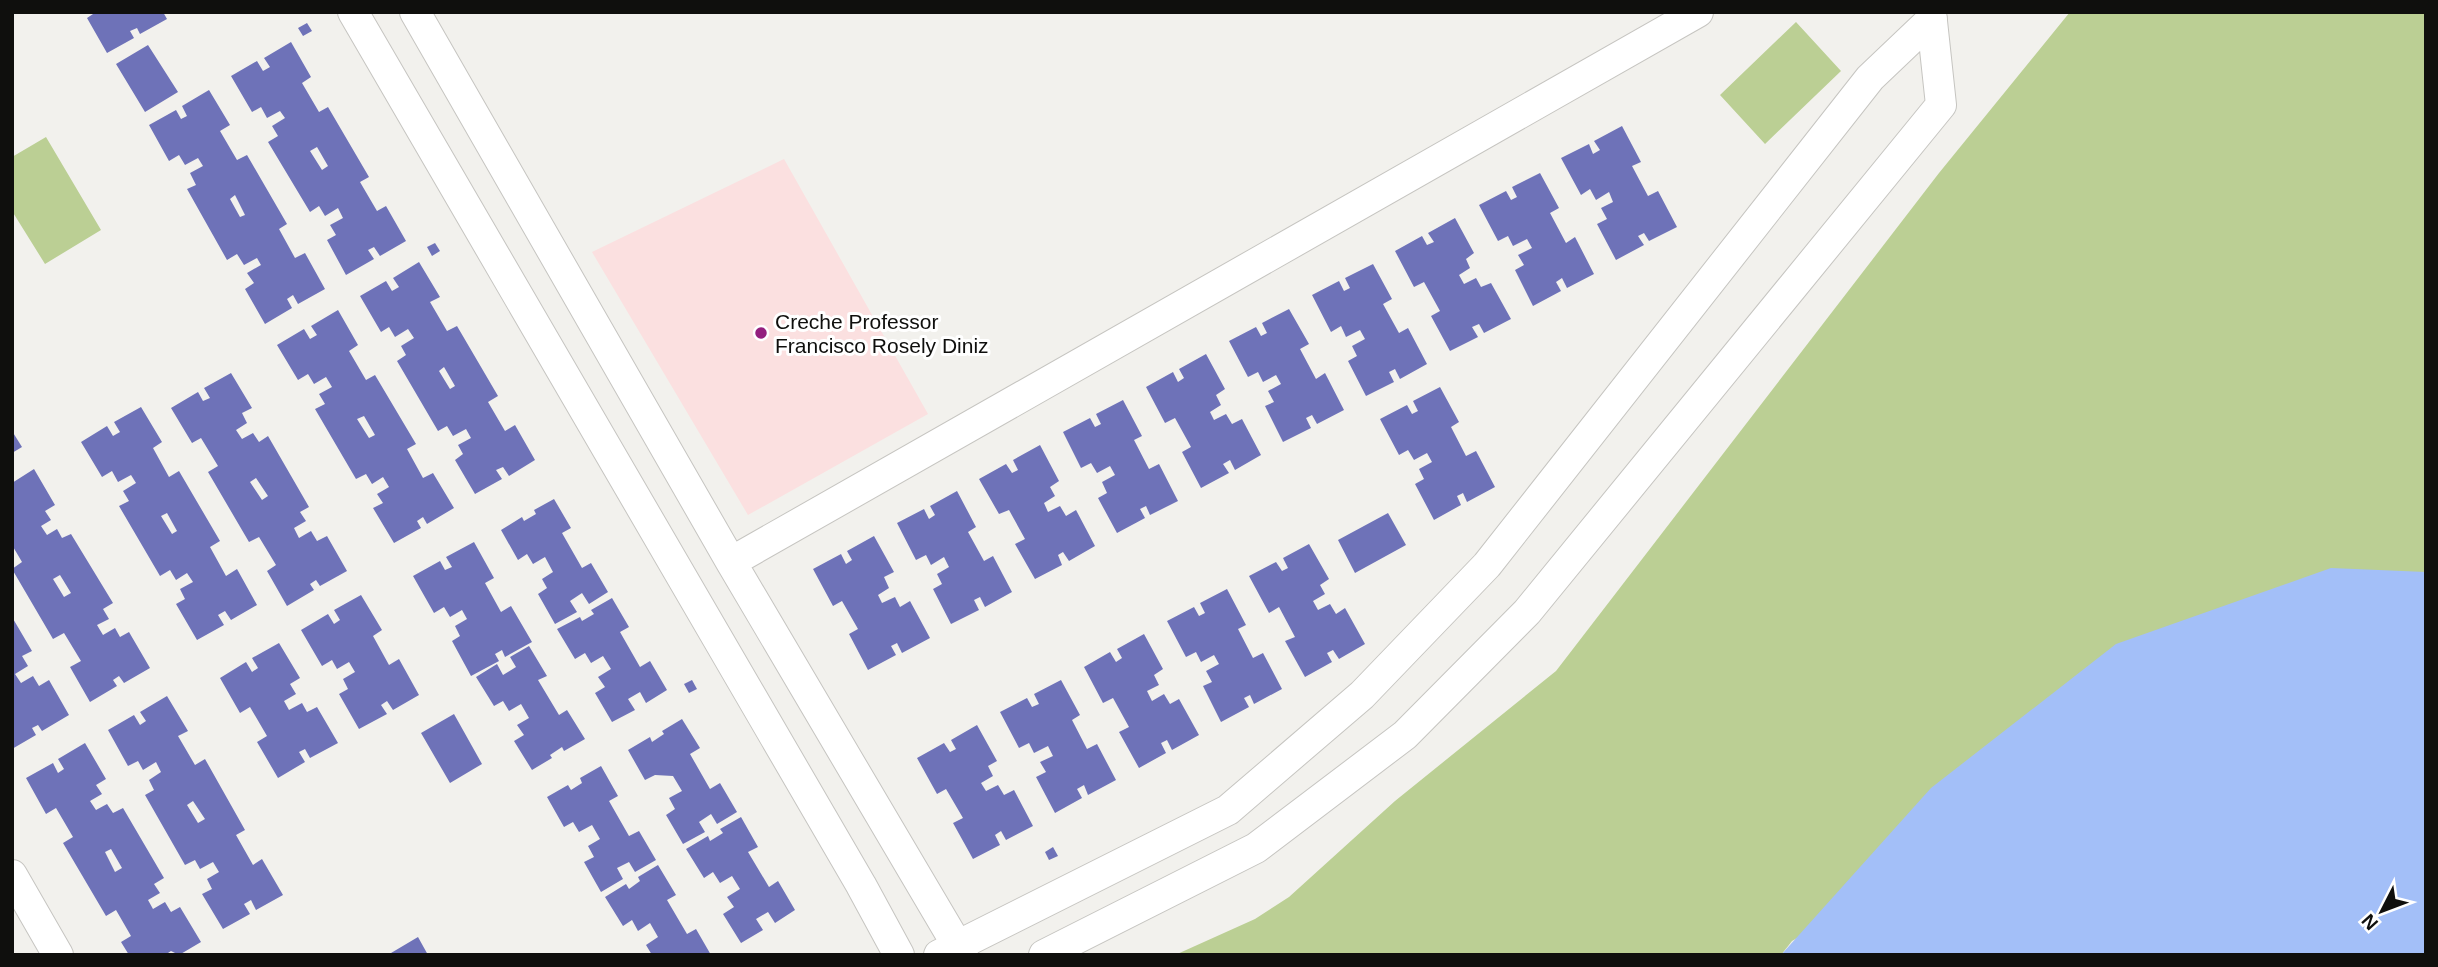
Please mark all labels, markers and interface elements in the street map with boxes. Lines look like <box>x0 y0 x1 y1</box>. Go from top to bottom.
place label: Creche Professor Francisco Rosely Diniz <box>775 310 989 357</box>
marker: Creche Professor Francisco Rosely Diniz <box>753 325 769 341</box>
north arrow <box>2347 876 2417 946</box>
text: N <box>2357 910 2382 934</box>

